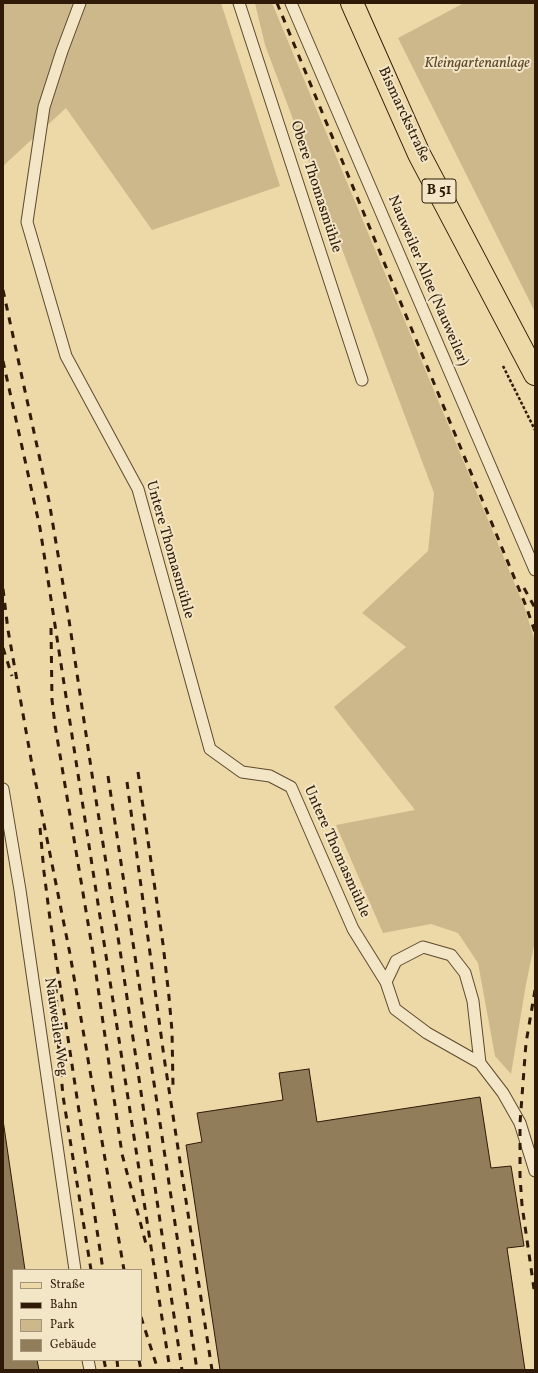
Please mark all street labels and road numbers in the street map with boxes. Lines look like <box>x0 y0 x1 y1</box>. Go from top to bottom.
street label: Bismarckstraße <box>373 64 433 166</box>
street label: Obere Thomasmühle <box>285 119 345 255</box>
road number: B 51 <box>422 179 456 203</box>
street label: Nauweiler Allee (Nauweiler) <box>383 193 471 369</box>
street label: Untere Thomasmühle <box>141 479 197 621</box>
street label: Untere Thomasmühle <box>299 783 373 921</box>
street label: Nauweiler Weg <box>39 977 71 1077</box>

